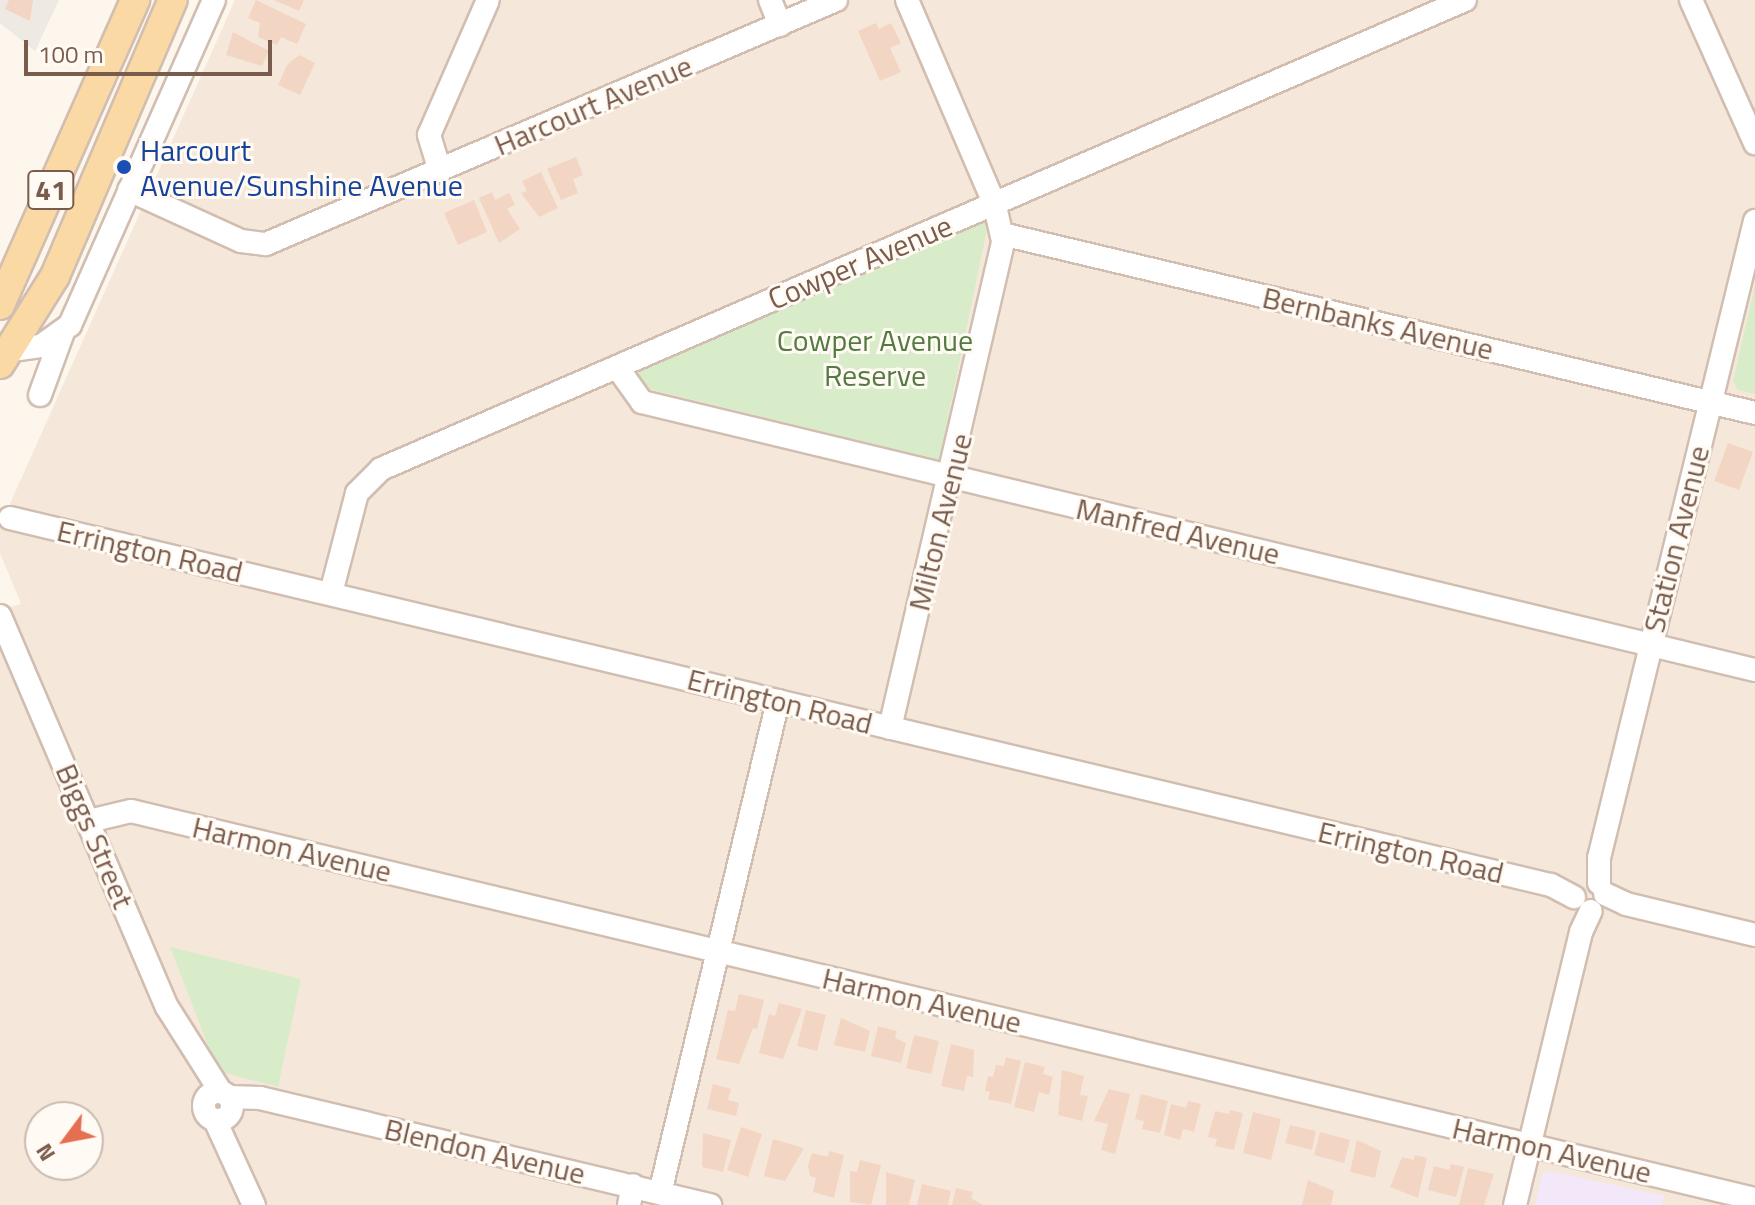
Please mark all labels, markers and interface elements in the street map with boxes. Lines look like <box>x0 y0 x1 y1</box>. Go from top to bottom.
scale bar <box>28 24 276 74</box>
text: 100 m <box>38 36 104 72</box>
street label: Harcourt Avenue <box>489 47 697 163</box>
place label: Harcourt Avenue/Sunshine Avenue <box>140 132 463 202</box>
marker: Harcourt Avenue/Sunshine Avenue <box>115 158 133 176</box>
road number: 41 <box>27 166 75 214</box>
street label: Cowper Avenue <box>763 207 957 317</box>
street label: Bernbanks Avenue <box>1259 279 1497 367</box>
park label: Cowper Avenue Reserve <box>777 322 973 392</box>
street label: Milton Avenue <box>901 430 979 614</box>
street label: Station Avenue <box>1635 442 1717 636</box>
street label: Manfred Avenue <box>1073 490 1283 572</box>
street label: Errington Road <box>54 512 246 590</box>
street label: Errington Road <box>684 661 876 741</box>
street label: Biggs Street <box>48 758 142 914</box>
street label: Harmon Avenue <box>189 809 395 889</box>
street label: Errington Road <box>1315 813 1507 891</box>
street label: Harmon Avenue <box>819 960 1025 1040</box>
north arrow <box>24 1101 104 1181</box>
street label: Blendon Avenue <box>381 1110 589 1192</box>
street label: Harmon Avenue <box>1449 1110 1655 1190</box>
text: N <box>27 1137 64 1168</box>

